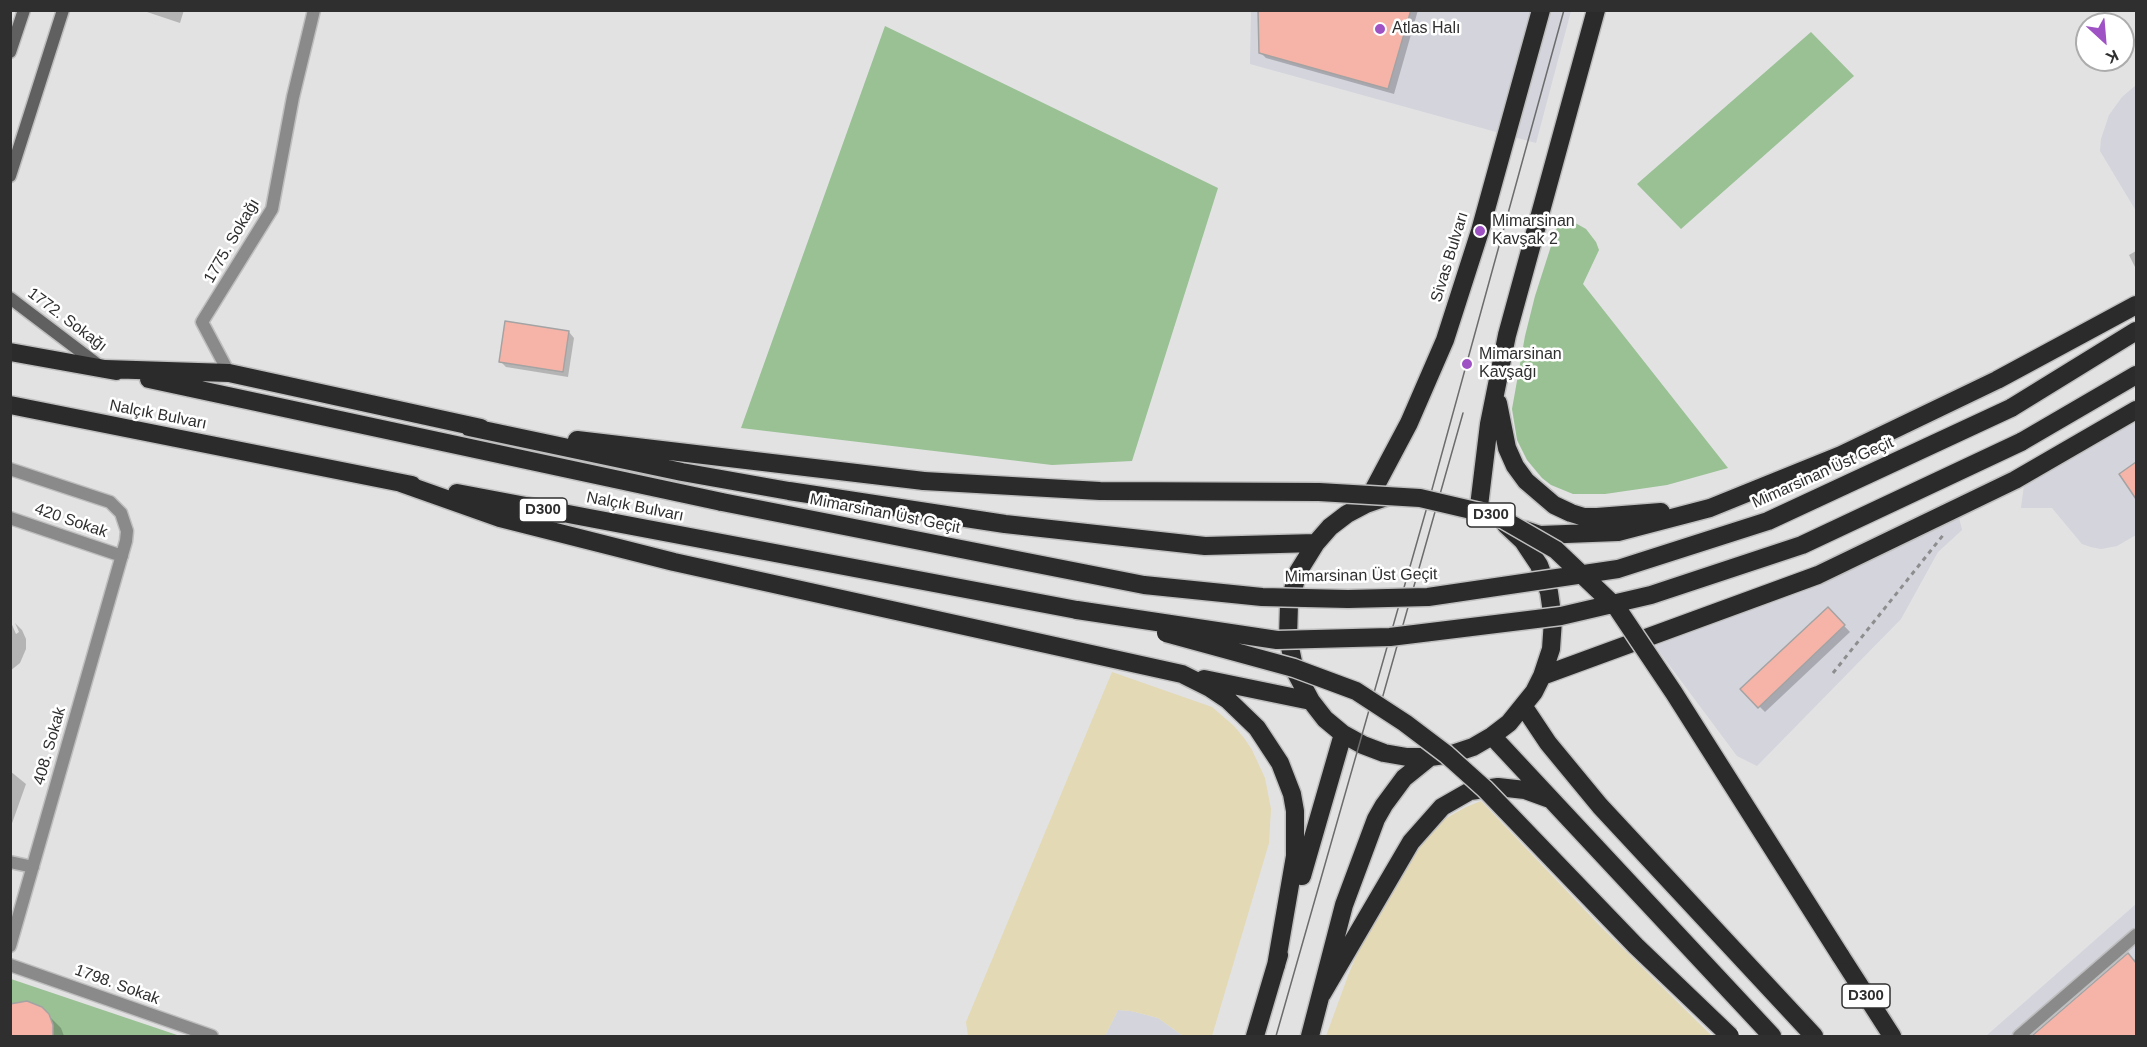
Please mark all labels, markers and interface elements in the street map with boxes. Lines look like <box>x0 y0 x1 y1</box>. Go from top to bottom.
north arrow <box>2075 12 2135 72</box>
place label: Atlas Halı <box>1392 19 1460 39</box>
marker: Atlas Halı <box>1373 22 1387 36</box>
text: K <box>2103 47 2121 67</box>
street label: 1775. Sokağı <box>200 195 264 287</box>
street label: Sivas Bulvarı <box>1427 210 1473 304</box>
place label: Mimarsinan Kavşak 2 <box>1492 212 1575 250</box>
marker: Mimarsinan Kavşak 2 <box>1473 224 1487 238</box>
street label: 1772. Sokağı <box>24 284 110 356</box>
place label: Mimarsinan Kavşağı <box>1479 345 1562 383</box>
marker: Mimarsinan Kavşağı <box>1460 357 1474 371</box>
street label: Nalçık Bulvarı <box>108 396 208 434</box>
street label: Mimarsinan Üst Geçit <box>1749 433 1897 513</box>
street label: Nalçık Bulvarı <box>585 488 685 526</box>
street label: Mimarsinan Üst Geçit <box>808 490 962 538</box>
road number: D300 <box>519 498 567 522</box>
street label: 420 Sokak <box>32 500 110 542</box>
road number: D300 <box>1467 503 1515 527</box>
street label: Mimarsinan Üst Geçit <box>1284 565 1438 587</box>
street label: 408. Sokak <box>30 705 70 787</box>
street label: 1798. Sokak <box>72 961 162 1009</box>
road number: D300 <box>1842 984 1890 1008</box>

